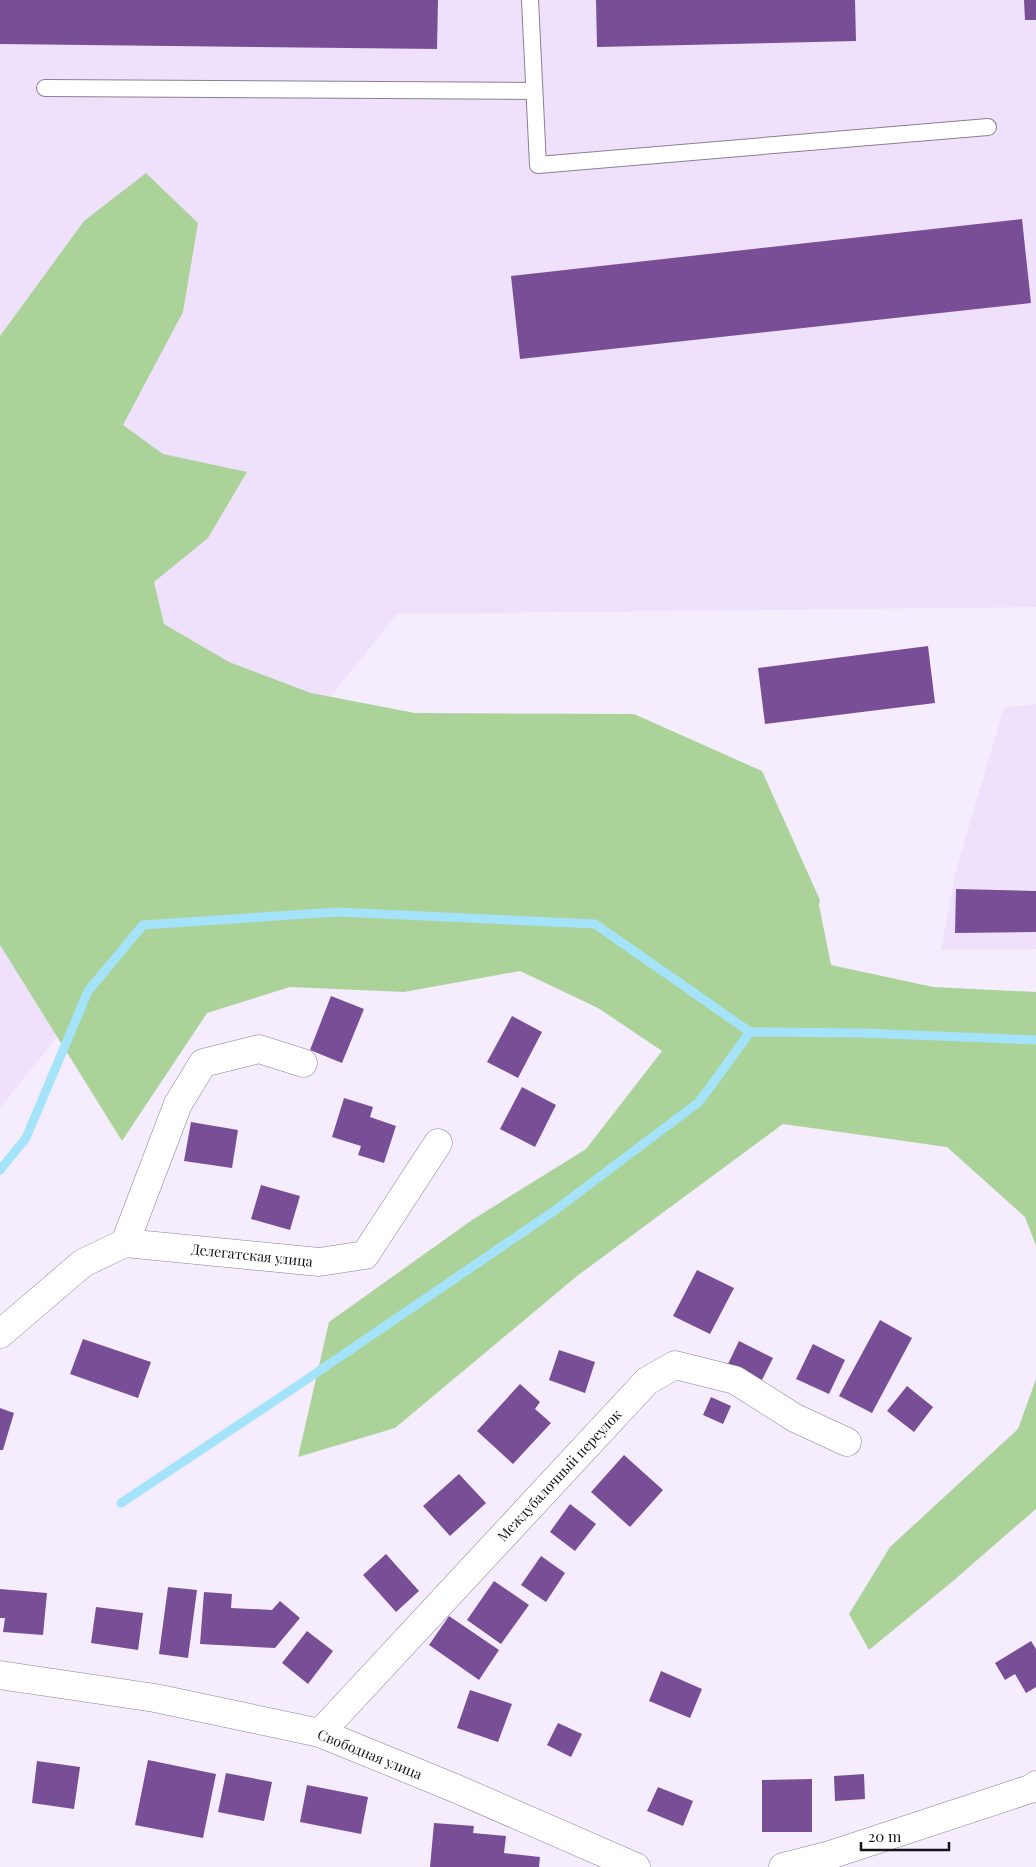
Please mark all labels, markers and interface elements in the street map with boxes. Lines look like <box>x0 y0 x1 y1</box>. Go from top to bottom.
street label: Делегатская улица <box>190 1239 314 1271</box>
street label: Междубалочный переулок <box>493 1405 625 1545</box>
street label: Свободная улица <box>315 1724 425 1784</box>
scale bar <box>861 1820 948 1852</box>
text: 20 m <box>868 1826 902 1846</box>

